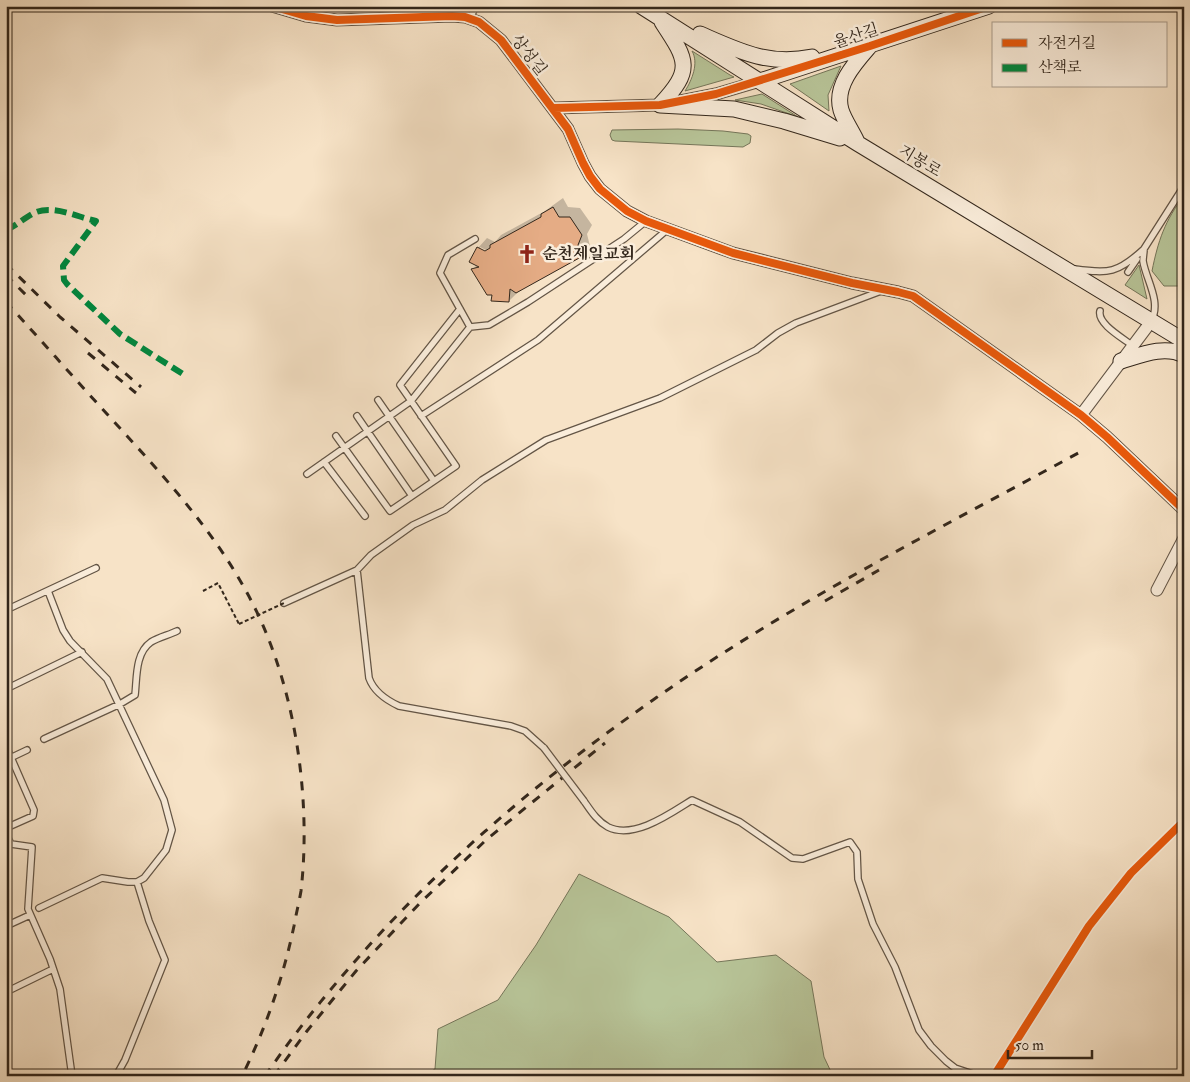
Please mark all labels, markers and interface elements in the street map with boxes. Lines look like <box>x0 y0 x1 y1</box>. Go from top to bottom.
street label: 율산길 <box>831 19 881 53</box>
legend <box>992 22 1168 88</box>
street label: 상성길 <box>507 31 551 79</box>
text: 자전거길 <box>1038 34 1096 53</box>
text: 산책로 <box>1038 58 1082 77</box>
street label: 지봉로 <box>895 140 945 182</box>
church icon: 순천제일교회 <box>516 243 538 265</box>
place label: 순천제일교회 <box>542 244 635 264</box>
scale bar <box>1008 1027 1091 1059</box>
text: 50 m <box>1015 1036 1044 1055</box>

